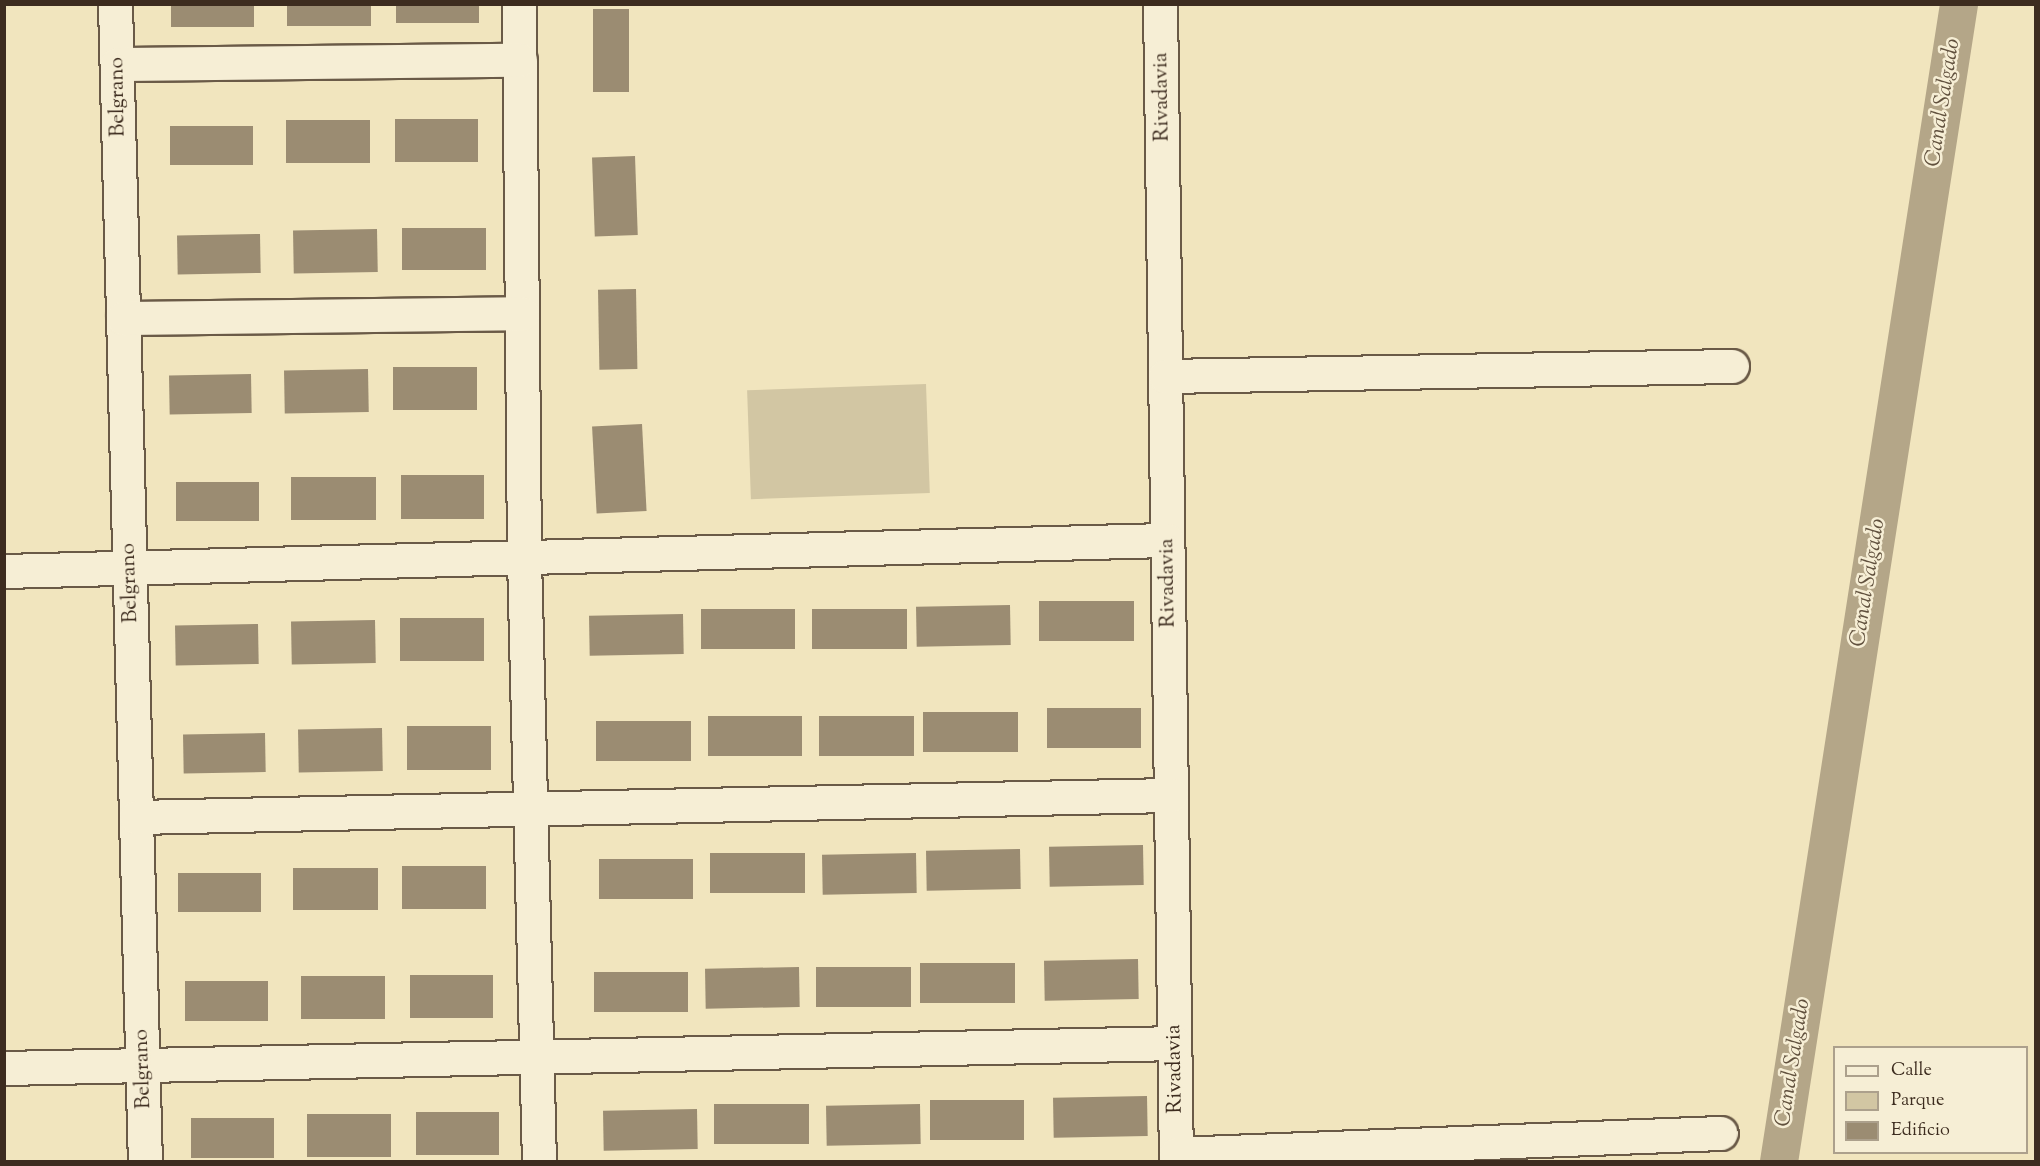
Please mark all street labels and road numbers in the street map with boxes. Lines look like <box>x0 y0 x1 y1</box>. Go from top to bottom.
street label: Rivadavia <box>1149 52 1175 142</box>
street label: Belgrano <box>105 57 131 137</box>
street label: Rivadavia <box>1155 538 1181 628</box>
street label: Belgrano <box>116 543 144 623</box>
street label: Rivadavia <box>1162 1024 1188 1114</box>
street label: Belgrano <box>129 1029 157 1109</box>

